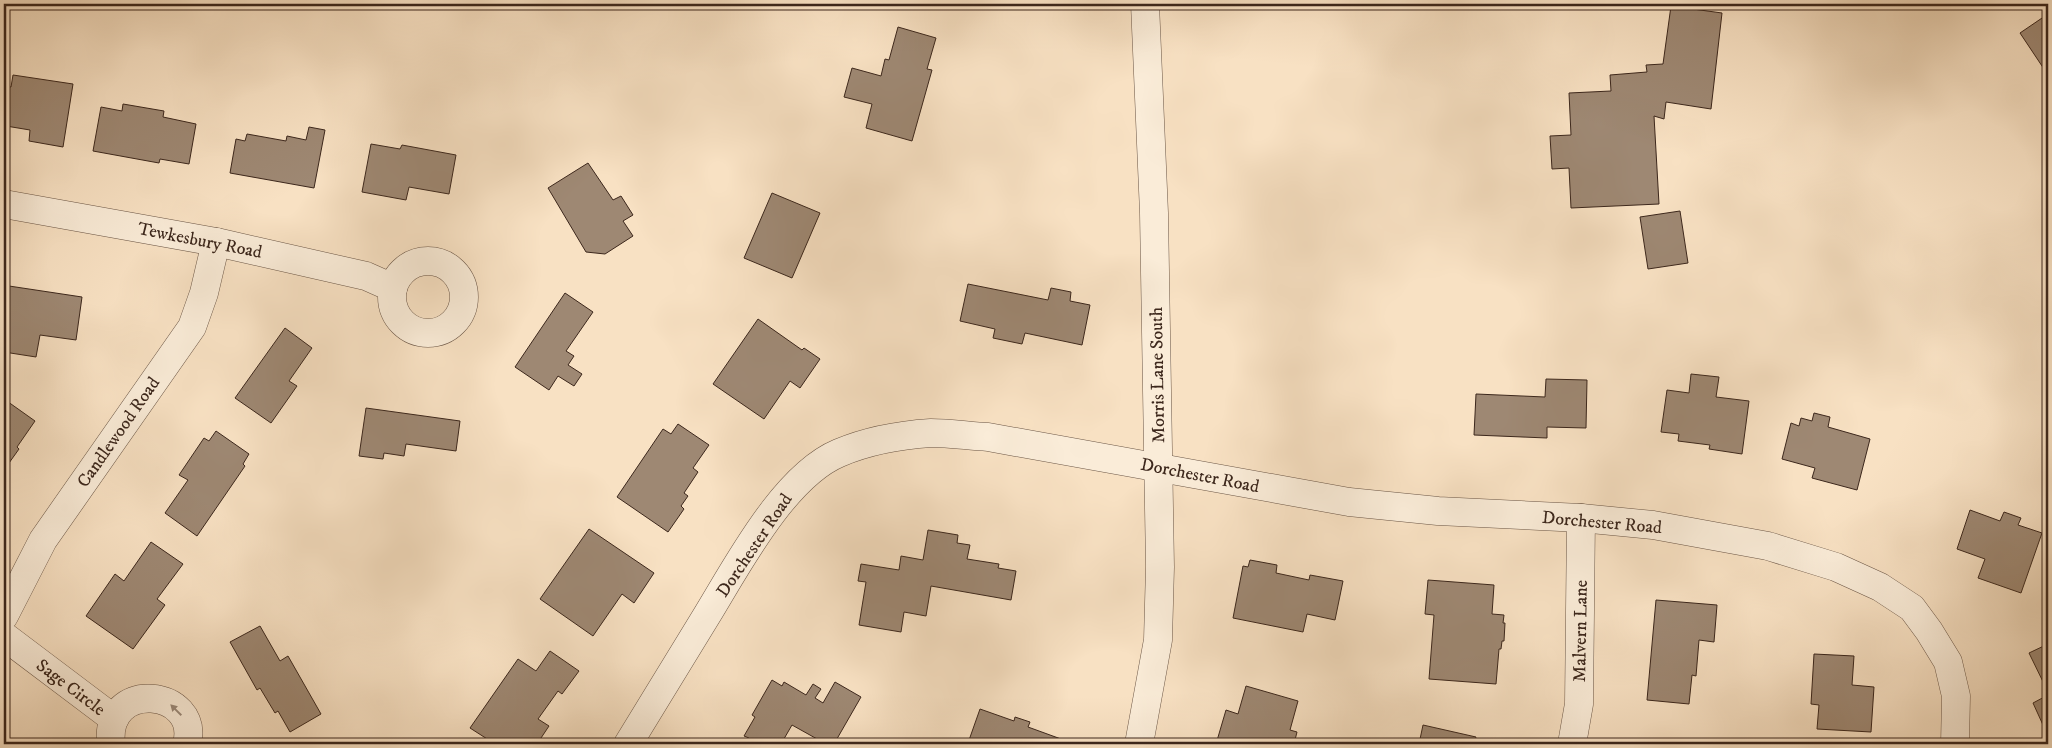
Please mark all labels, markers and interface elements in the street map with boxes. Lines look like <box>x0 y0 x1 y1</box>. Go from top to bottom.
street label: Tewkesbury Road <box>136 218 264 264</box>
street label: Morris Lane South <box>1146 306 1170 443</box>
street label: Candlewood Road <box>73 373 165 492</box>
street label: Dorchester Road <box>1139 454 1261 498</box>
street label: Dorchester Road <box>712 489 798 602</box>
street label: Dorchester Road <box>1541 507 1663 539</box>
street label: Malvern Lane <box>1569 580 1593 682</box>
street label: Sage Circle <box>31 655 109 721</box>
one-way arrow <box>170 704 182 716</box>

